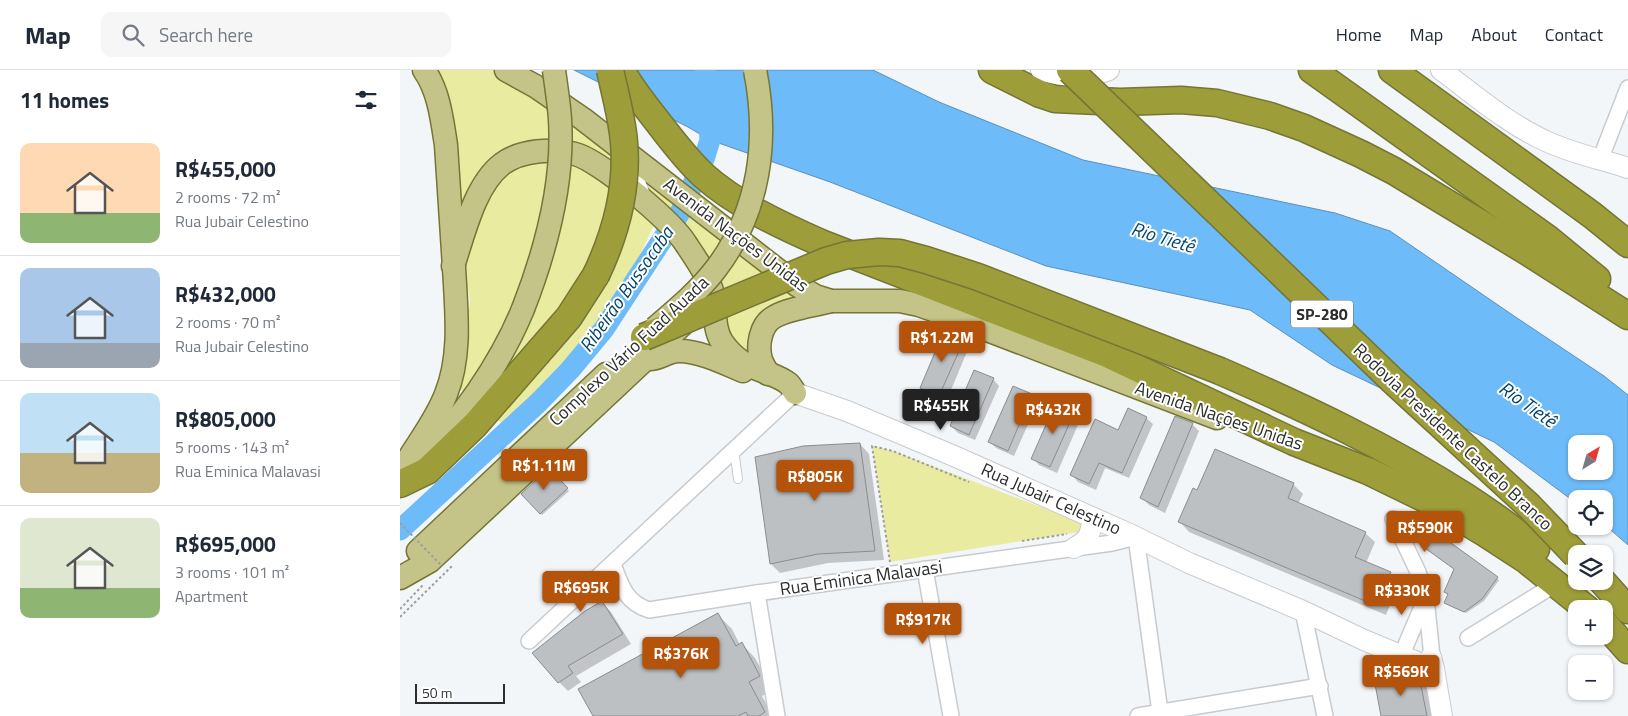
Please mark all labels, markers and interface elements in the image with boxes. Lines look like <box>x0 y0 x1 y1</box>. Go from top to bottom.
search box <box>101 12 451 57</box>
text: Map <box>25 17 71 53</box>
text: Search here <box>159 20 253 49</box>
icon: search <box>119 21 147 49</box>
text: Home <box>1336 21 1382 48</box>
text: Map <box>1410 21 1443 48</box>
text: About <box>1471 21 1517 48</box>
text: Contact <box>1545 21 1603 48</box>
text: 11 homes <box>20 84 109 116</box>
icon: filters <box>352 86 380 114</box>
text: R$455,000 <box>175 153 276 185</box>
icon: home <box>60 163 120 223</box>
street label: Avenida Nações Unidas <box>658 171 815 298</box>
text: 2 rooms · 72 m² <box>175 185 280 209</box>
text: Rua Jubair Celestino <box>175 209 309 233</box>
water label: Rio Tietê <box>1128 213 1199 260</box>
water label: Ribeirão Bussocaba <box>571 219 681 358</box>
street label: Complexo Vário Fuad Auada <box>543 269 715 432</box>
text: R$432,000 <box>175 278 276 310</box>
icon: home <box>60 288 120 348</box>
road number: SP-280 <box>1291 300 1353 328</box>
text: 2 rooms · 70 m² <box>175 310 280 334</box>
pin: R$1.22M <box>896 320 988 363</box>
text: R$1.22M <box>910 325 974 349</box>
text: Rua Jubair Celestino <box>175 334 309 358</box>
street label: Rodovia Presidente Castelo Branco <box>1348 337 1559 537</box>
water label: Rio Tietê <box>1494 373 1564 435</box>
street label: Avenida Nações Unidas <box>1132 374 1307 457</box>
pin: R$455K <box>900 388 982 431</box>
pin: R$432K <box>1012 392 1094 435</box>
text: R$455K <box>913 393 969 417</box>
text: R$432K <box>1025 397 1081 421</box>
text: R$805,000 <box>175 403 276 435</box>
icon: home <box>60 413 120 473</box>
text: 5 rooms · 143 m² <box>175 435 289 459</box>
north arrow <box>1568 435 1612 480</box>
map controls <box>1568 435 1613 700</box>
pin: R$1.11M <box>498 448 590 491</box>
text: R$1.11M <box>512 453 576 477</box>
street label: Rua Jubair Celestino <box>977 456 1126 542</box>
text: Rua Eminica Malavasi <box>175 459 321 483</box>
pin: R$805K <box>774 460 856 502</box>
text: R$805K <box>787 464 843 488</box>
button: locate <box>1568 490 1613 535</box>
pin: R$590K <box>1384 510 1466 553</box>
text: R$590K <box>1397 515 1453 539</box>
text: R$695,000 <box>175 528 276 560</box>
icon: home <box>60 538 120 598</box>
button: layers <box>1568 545 1613 590</box>
street label: Rua Eminica Malavasi <box>778 553 944 602</box>
text: 3 rooms · 101 m² <box>175 560 289 584</box>
pin: R$695K <box>540 570 622 613</box>
pin: R$330K <box>1361 574 1443 616</box>
text: R$695K <box>553 575 609 599</box>
text: R$330K <box>1374 578 1430 602</box>
text: Apartment <box>175 584 248 608</box>
button: + <box>1568 600 1613 645</box>
pin: R$917K <box>882 602 964 645</box>
text: R$917K <box>895 607 951 631</box>
pin: R$376K <box>640 636 722 679</box>
text: R$376K <box>653 641 709 665</box>
pin: R$569K <box>1360 654 1442 697</box>
button: − <box>1568 655 1613 700</box>
text: R$569K <box>1373 659 1429 683</box>
scale bar <box>415 681 505 704</box>
text: 50 m <box>422 682 452 703</box>

